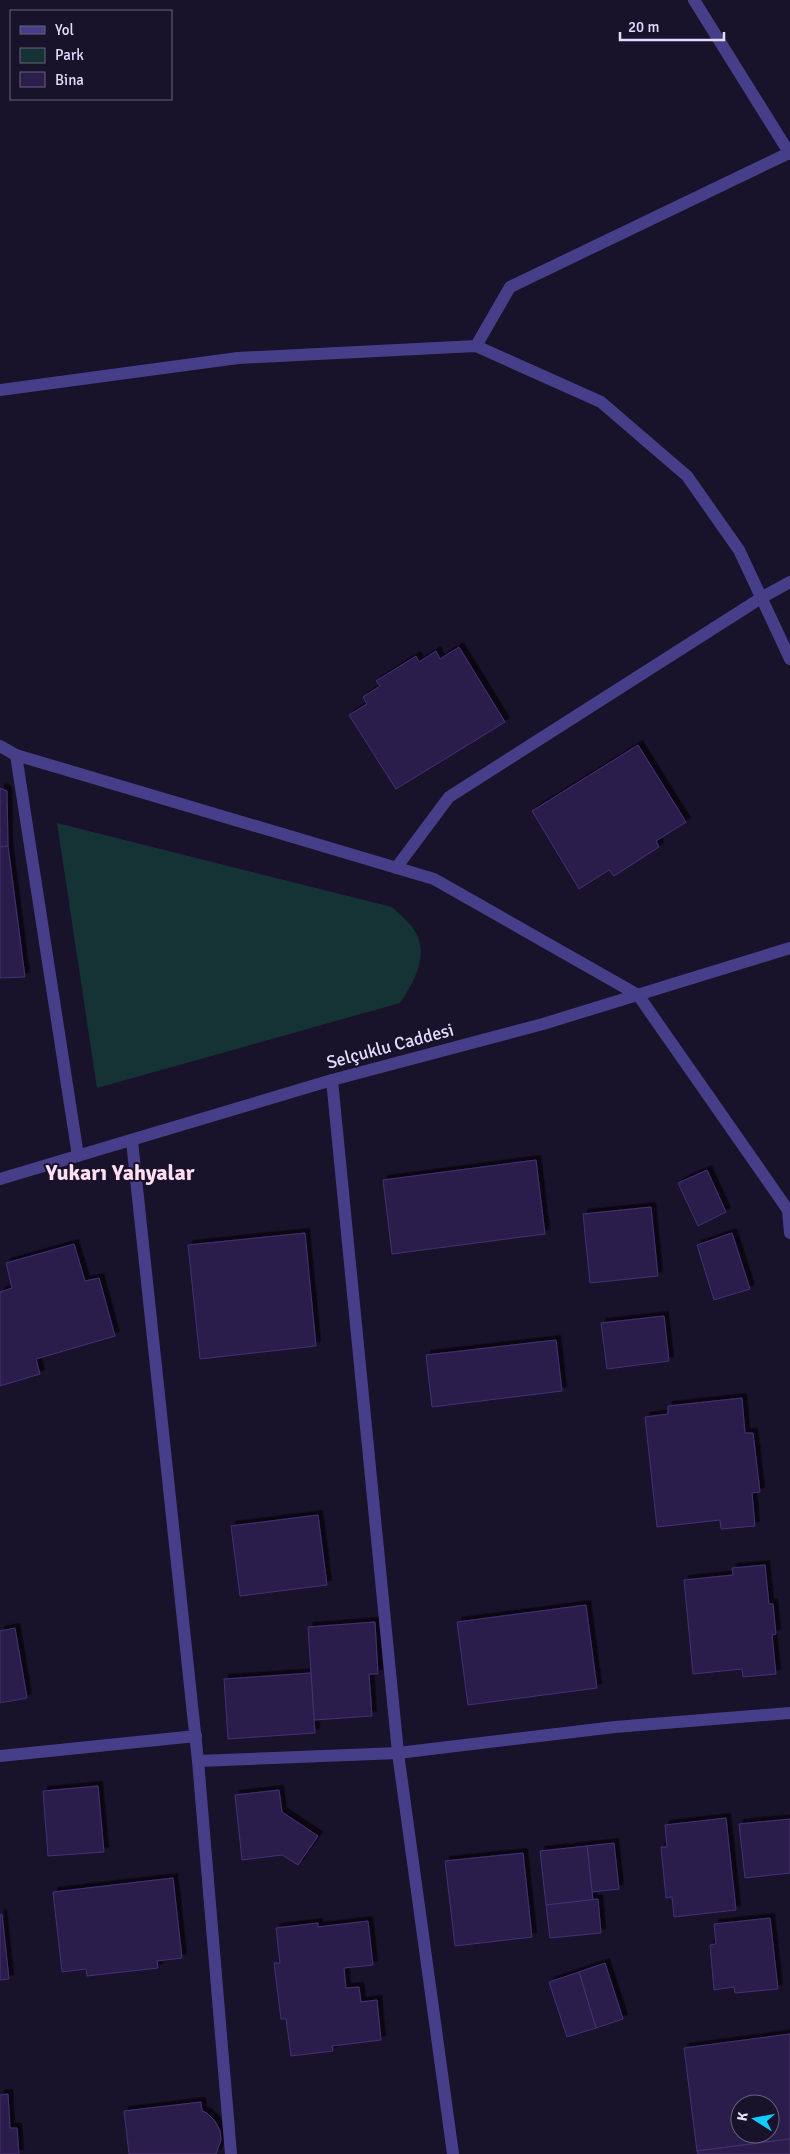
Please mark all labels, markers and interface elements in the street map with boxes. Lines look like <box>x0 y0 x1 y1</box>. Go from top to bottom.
legend <box>10 10 172 100</box>
scale bar <box>620 10 724 42</box>
text: 20 m <box>628 18 659 36</box>
text: Yol <box>55 21 74 39</box>
text: Park <box>55 46 84 64</box>
text: Bina <box>55 71 84 89</box>
street label: Selçuklu Caddesi <box>324 1018 456 1074</box>
district label: Yukarı Yahyalar <box>44 1159 195 1186</box>
north arrow <box>730 2094 780 2144</box>
text: K <box>734 2110 752 2123</box>

